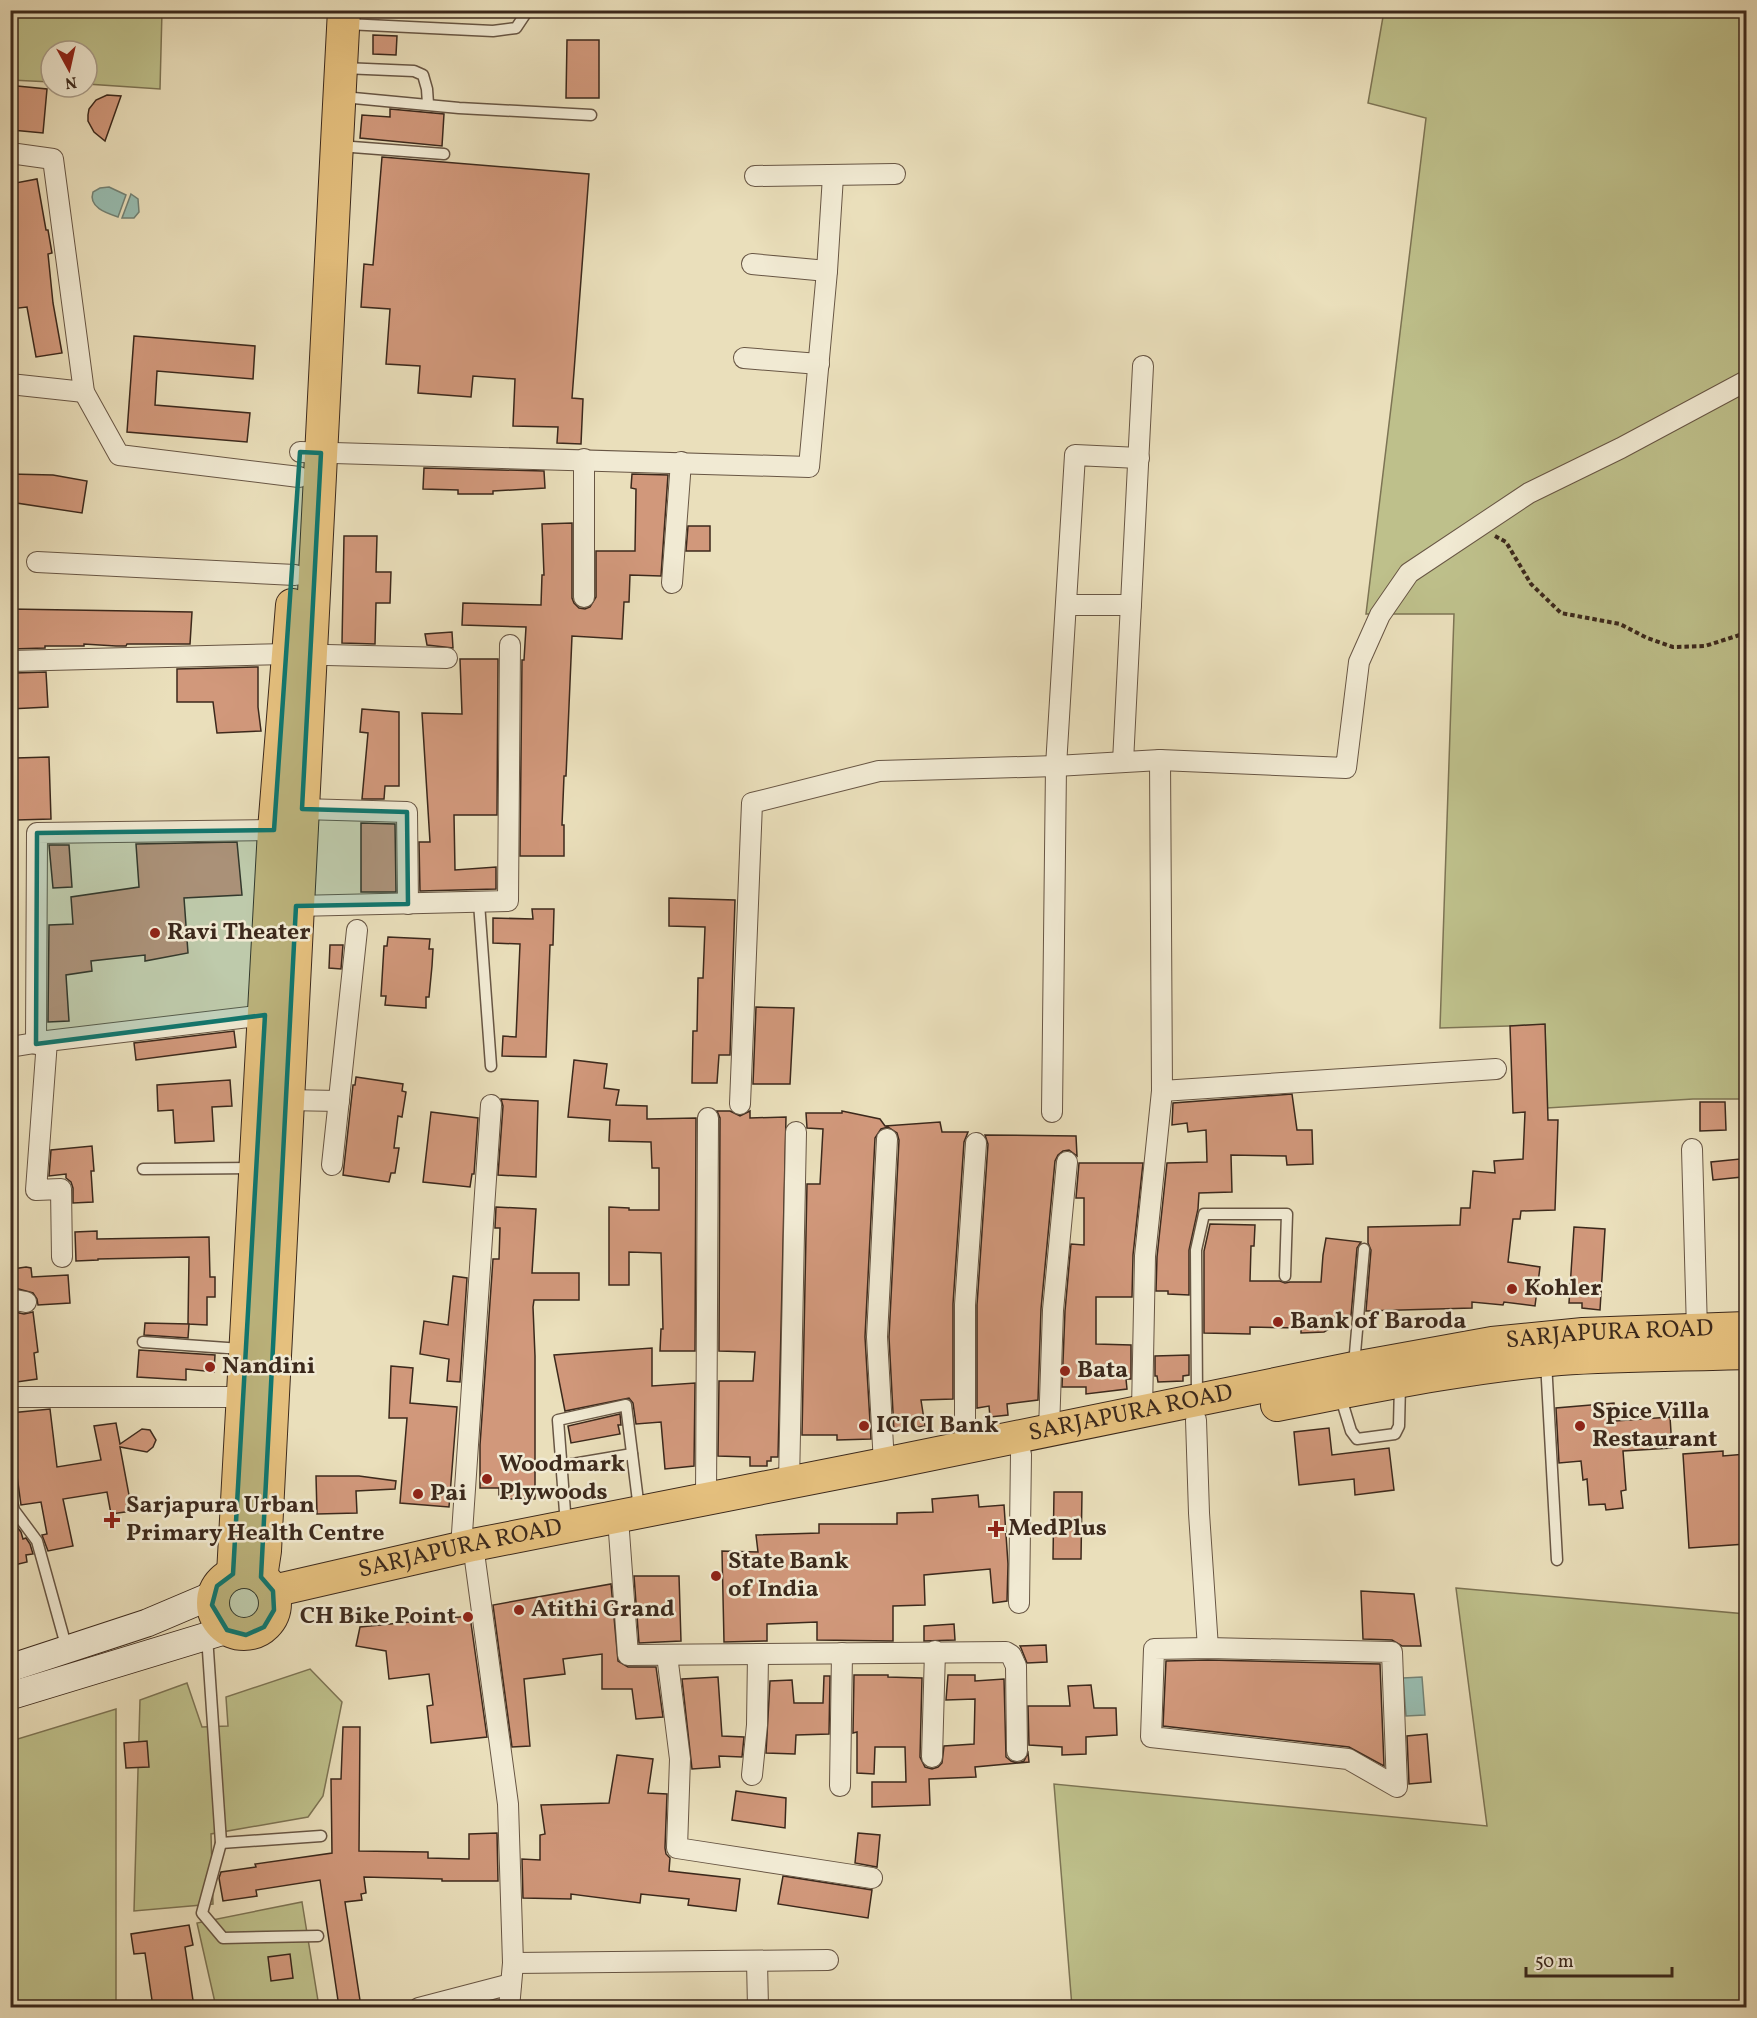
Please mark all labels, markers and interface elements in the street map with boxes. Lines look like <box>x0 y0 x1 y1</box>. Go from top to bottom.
north arrow <box>39 39 99 99</box>
text: N <box>63 70 78 94</box>
place label: Ravi Theater <box>167 916 311 950</box>
marker: Ravi Theater <box>148 926 162 940</box>
place label: Kohler <box>1524 1272 1602 1306</box>
marker: Kohler <box>1505 1282 1519 1296</box>
place label: Bank of Baroda <box>1290 1305 1466 1339</box>
street label: SARJAPURA ROAD <box>1504 1312 1714 1359</box>
marker: Bank of Baroda <box>1271 1315 1285 1329</box>
place label: Nandini <box>222 1350 315 1384</box>
place label: Bata <box>1077 1354 1128 1388</box>
marker: Nandini <box>203 1360 217 1374</box>
marker: Bata <box>1058 1364 1072 1378</box>
street label: SARJAPURA ROAD <box>1026 1376 1236 1451</box>
place label: Spice Villa Restaurant <box>1592 1395 1717 1457</box>
place label: ICICI Bank <box>876 1409 999 1443</box>
marker: ICICI Bank <box>857 1419 871 1433</box>
marker: Spice Villa Restaurant <box>1573 1419 1587 1433</box>
place label: Woodmark Plywoods <box>499 1448 626 1510</box>
marker: Woodmark Plywoods <box>480 1472 494 1486</box>
place label: Pai <box>430 1477 467 1511</box>
marker: Pai <box>411 1487 425 1501</box>
place label: Sarjapura Urban Primary Health Centre <box>126 1489 385 1551</box>
marker: Sarjapura Urban Primary Health Centre <box>103 1511 121 1529</box>
street label: SARJAPURA ROAD <box>355 1511 565 1588</box>
place label: MedPlus <box>1008 1512 1107 1546</box>
marker: MedPlus <box>989 1522 1003 1536</box>
place label: State Bank of India <box>728 1545 849 1607</box>
marker: State Bank of India <box>709 1569 723 1583</box>
place label: Atithi Grand <box>531 1593 675 1627</box>
place label: CH Bike Point <box>300 1600 456 1634</box>
marker: Atithi Grand <box>512 1603 526 1617</box>
marker: CH Bike Point <box>461 1610 475 1624</box>
scale bar <box>1526 1940 1672 1978</box>
text: 50 m <box>1535 1950 1574 1975</box>

